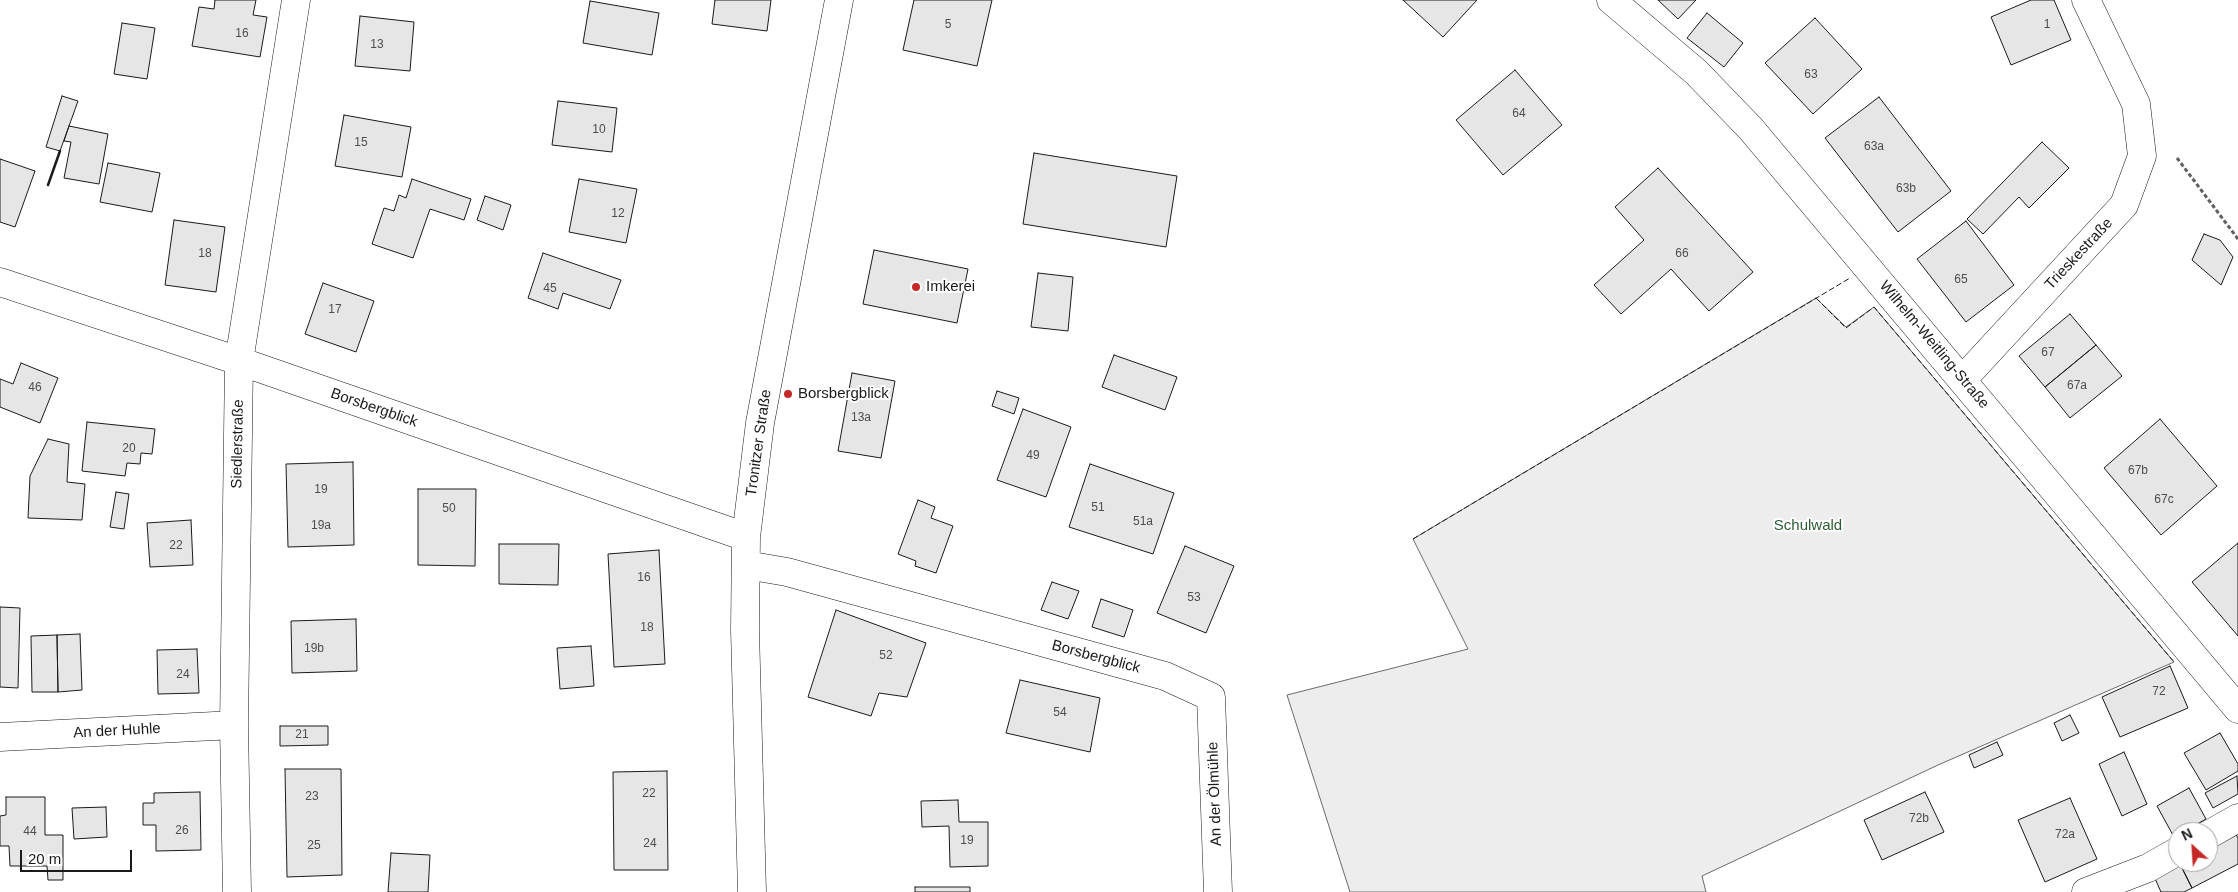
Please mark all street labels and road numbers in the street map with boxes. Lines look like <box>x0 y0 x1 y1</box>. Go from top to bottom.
street label: Trieskestraße <box>2041 215 2117 293</box>
street label: Wilhelm-Weitling-Straße <box>1875 277 1993 413</box>
street label: Borsbergblick <box>328 385 420 431</box>
street label: Tronitzer Straße <box>743 388 775 498</box>
street label: Siedlerstraße <box>228 399 248 489</box>
street label: Borsbergblick <box>1050 637 1142 677</box>
street label: An der Huhle <box>73 720 161 742</box>
street label: An der Ölmühle <box>1204 742 1226 846</box>

